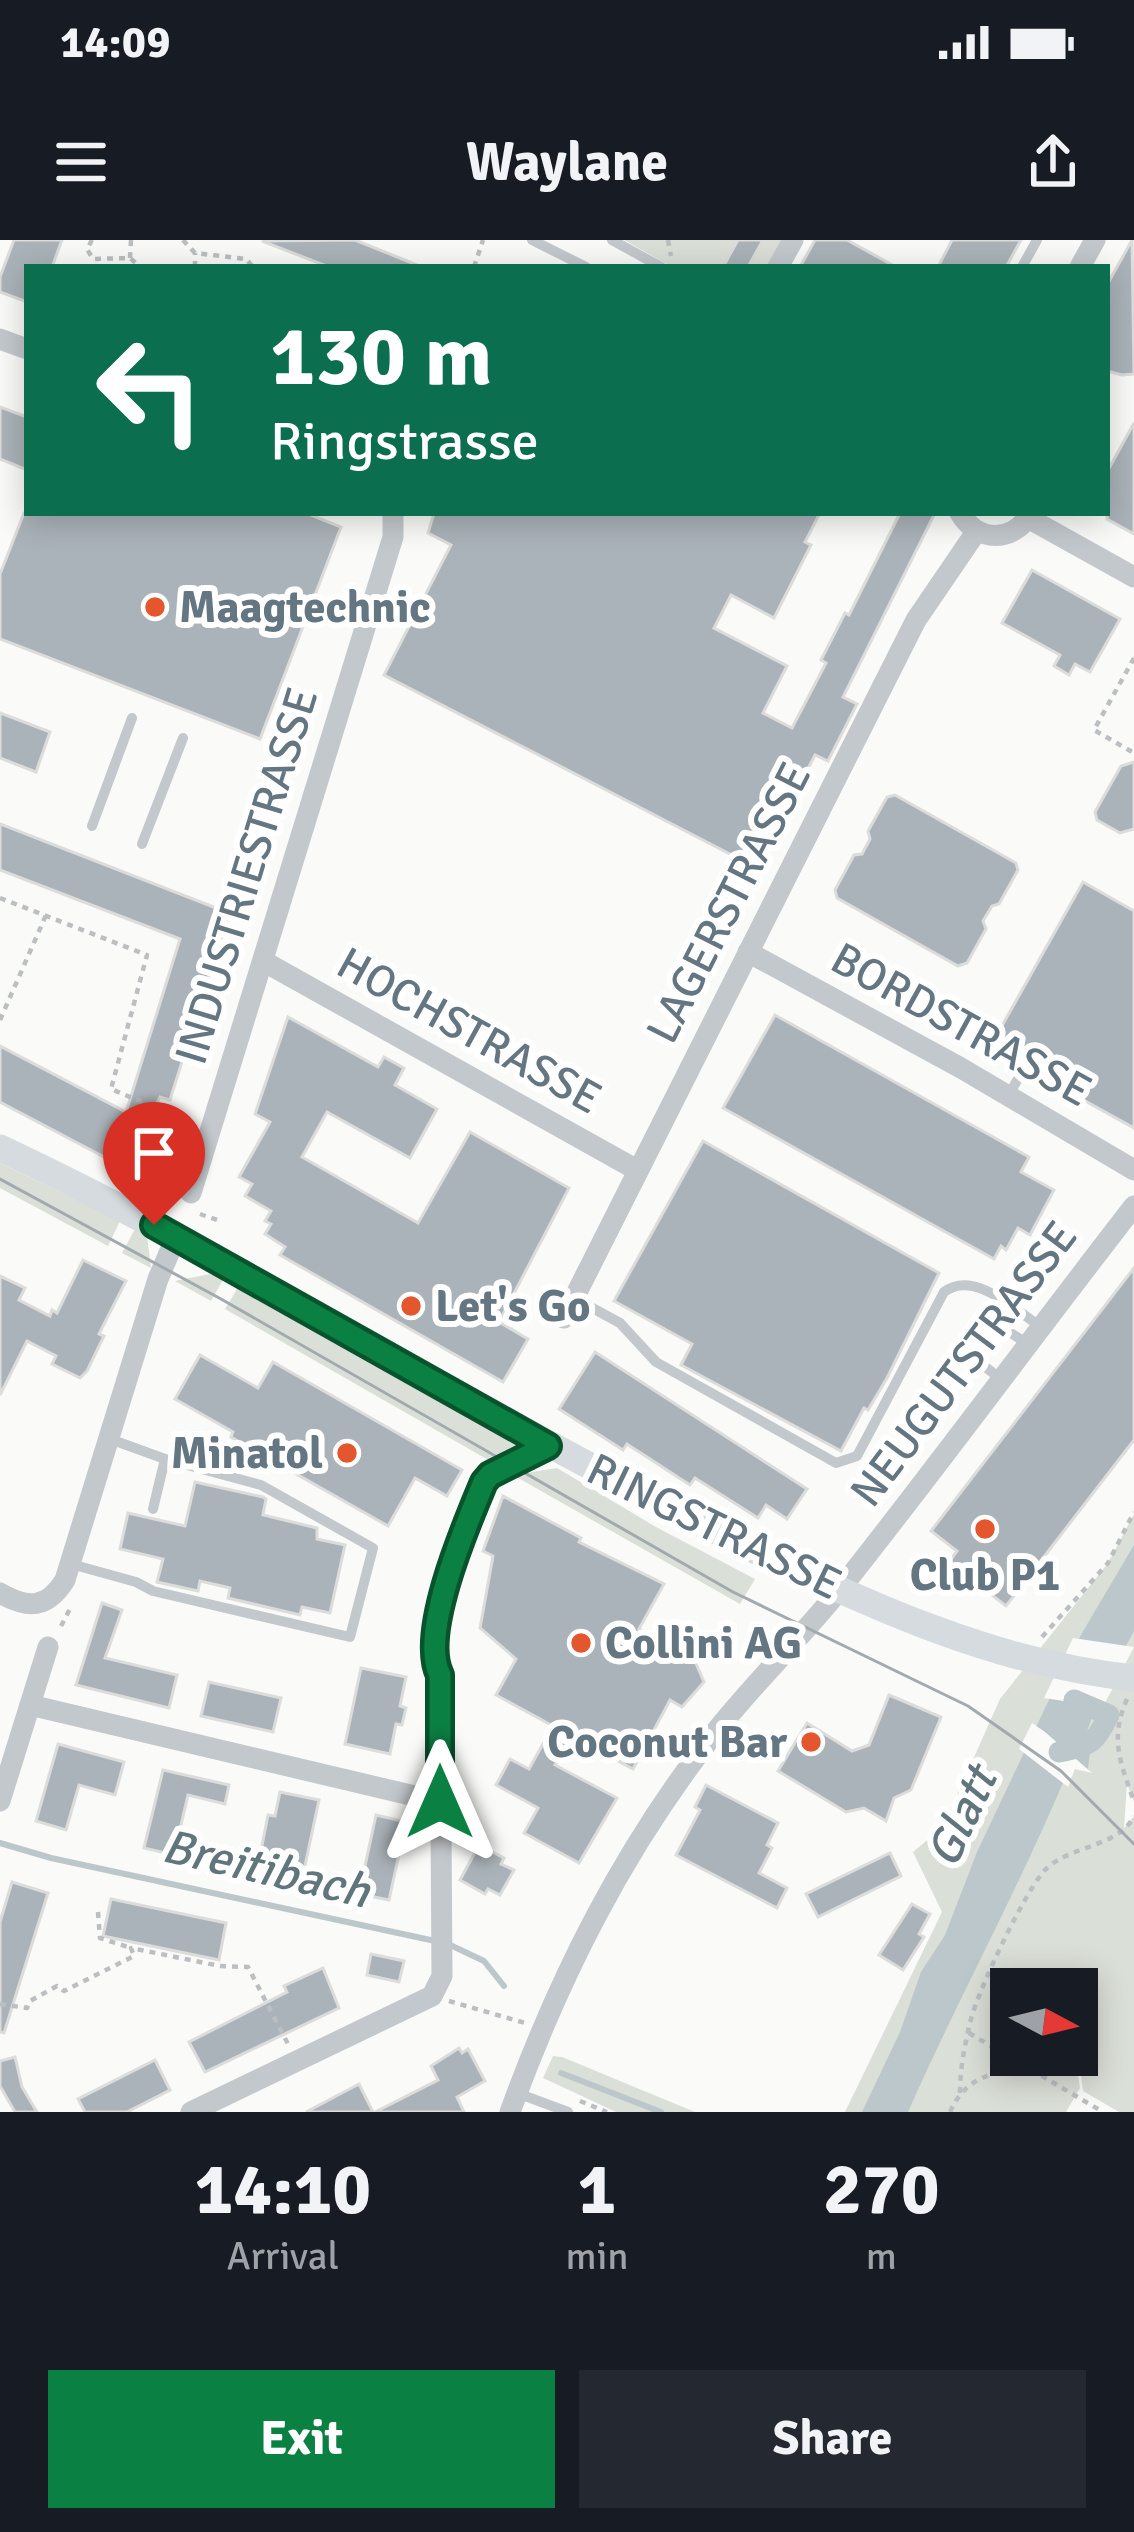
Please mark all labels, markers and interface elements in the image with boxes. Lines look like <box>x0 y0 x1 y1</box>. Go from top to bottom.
text: 14:09 <box>60 15 170 70</box>
icon: menu <box>48 129 114 195</box>
text: Waylane <box>466 129 668 196</box>
icon: share <box>1020 129 1086 195</box>
text: 130 m <box>270 305 492 409</box>
icon: left <box>72 312 228 468</box>
text: Ringstrasse <box>270 408 539 475</box>
place label: Maagtechnic <box>179 580 431 635</box>
marker: Maagtechnic <box>142 594 168 620</box>
street label: INDUSTRIESTRASSE <box>164 681 330 1071</box>
street label: LAGERSTRASSE <box>635 754 823 1052</box>
street label: BORDSTRASSE <box>821 931 1101 1119</box>
street label: HOCHSTRASSE <box>327 936 611 1126</box>
pin <box>103 1102 205 1225</box>
icon: arrive <box>121 1120 187 1186</box>
street label: NEUGUTSTRASSE <box>839 1211 1089 1517</box>
place label: Let's Go <box>435 1279 590 1334</box>
marker: Let's Go <box>398 1293 424 1319</box>
place label: Minatol <box>171 1426 323 1481</box>
marker: Minatol <box>334 1440 360 1466</box>
street label: RINGSTRASSE <box>578 1442 850 1612</box>
marker: Club P1 <box>972 1516 998 1542</box>
place label: Club P1 <box>910 1548 1060 1603</box>
place label: Collini AG <box>605 1616 802 1671</box>
marker: Collini AG <box>568 1630 594 1656</box>
place label: Coconut Bar <box>547 1715 787 1770</box>
marker: Coconut Bar <box>798 1729 824 1755</box>
position arrow <box>377 1739 503 1865</box>
water label: Glatt <box>914 1753 1013 1876</box>
water label: Breitibach <box>157 1817 377 1922</box>
north arrow <box>990 1968 1098 2076</box>
map controls <box>990 1968 1098 2076</box>
text: 14:10 <box>194 2145 371 2234</box>
text: 1 <box>578 2145 616 2234</box>
text: 270 <box>823 2145 940 2234</box>
text: Arrival <box>227 2232 339 2280</box>
text: min <box>566 2232 629 2280</box>
text: m <box>866 2232 897 2280</box>
button: Exit <box>48 2370 555 2508</box>
button: Share <box>579 2370 1086 2508</box>

